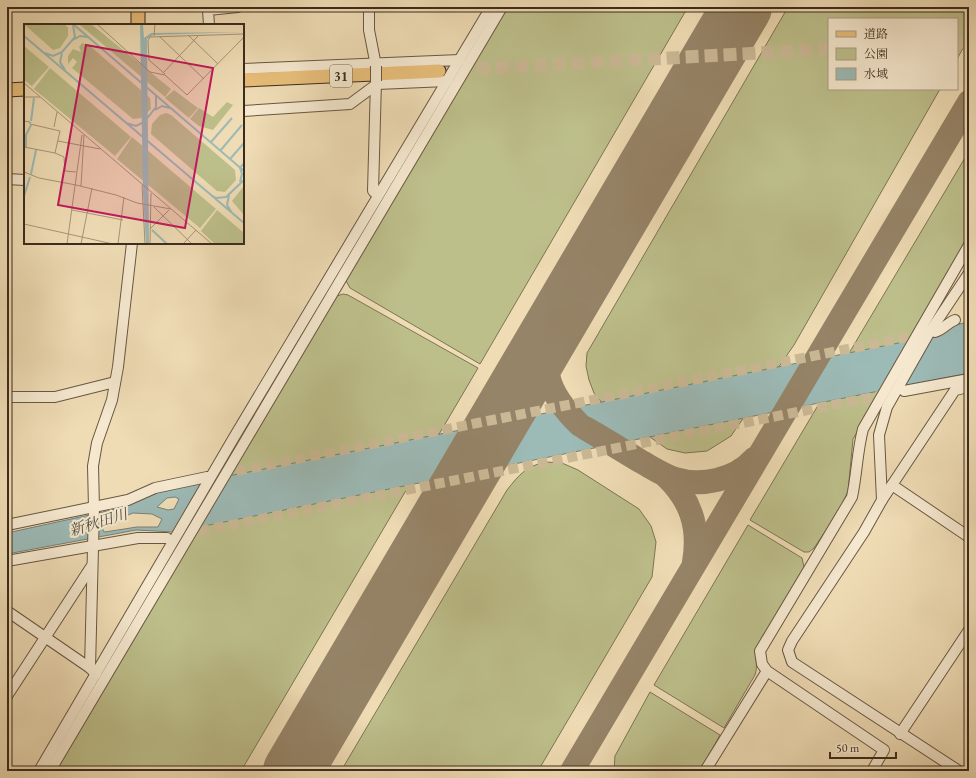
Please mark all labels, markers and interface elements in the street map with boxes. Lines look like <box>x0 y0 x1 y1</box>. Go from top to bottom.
legend <box>828 18 958 90</box>
inset map <box>24 24 244 244</box>
text: 道路 <box>864 26 888 42</box>
text: 公園 <box>864 46 888 62</box>
road number: 31 <box>330 65 352 87</box>
text: 水域 <box>864 66 888 82</box>
water label: 新秋田川 <box>67 504 131 540</box>
scale bar <box>830 734 896 760</box>
text: 50 m <box>836 740 860 756</box>

